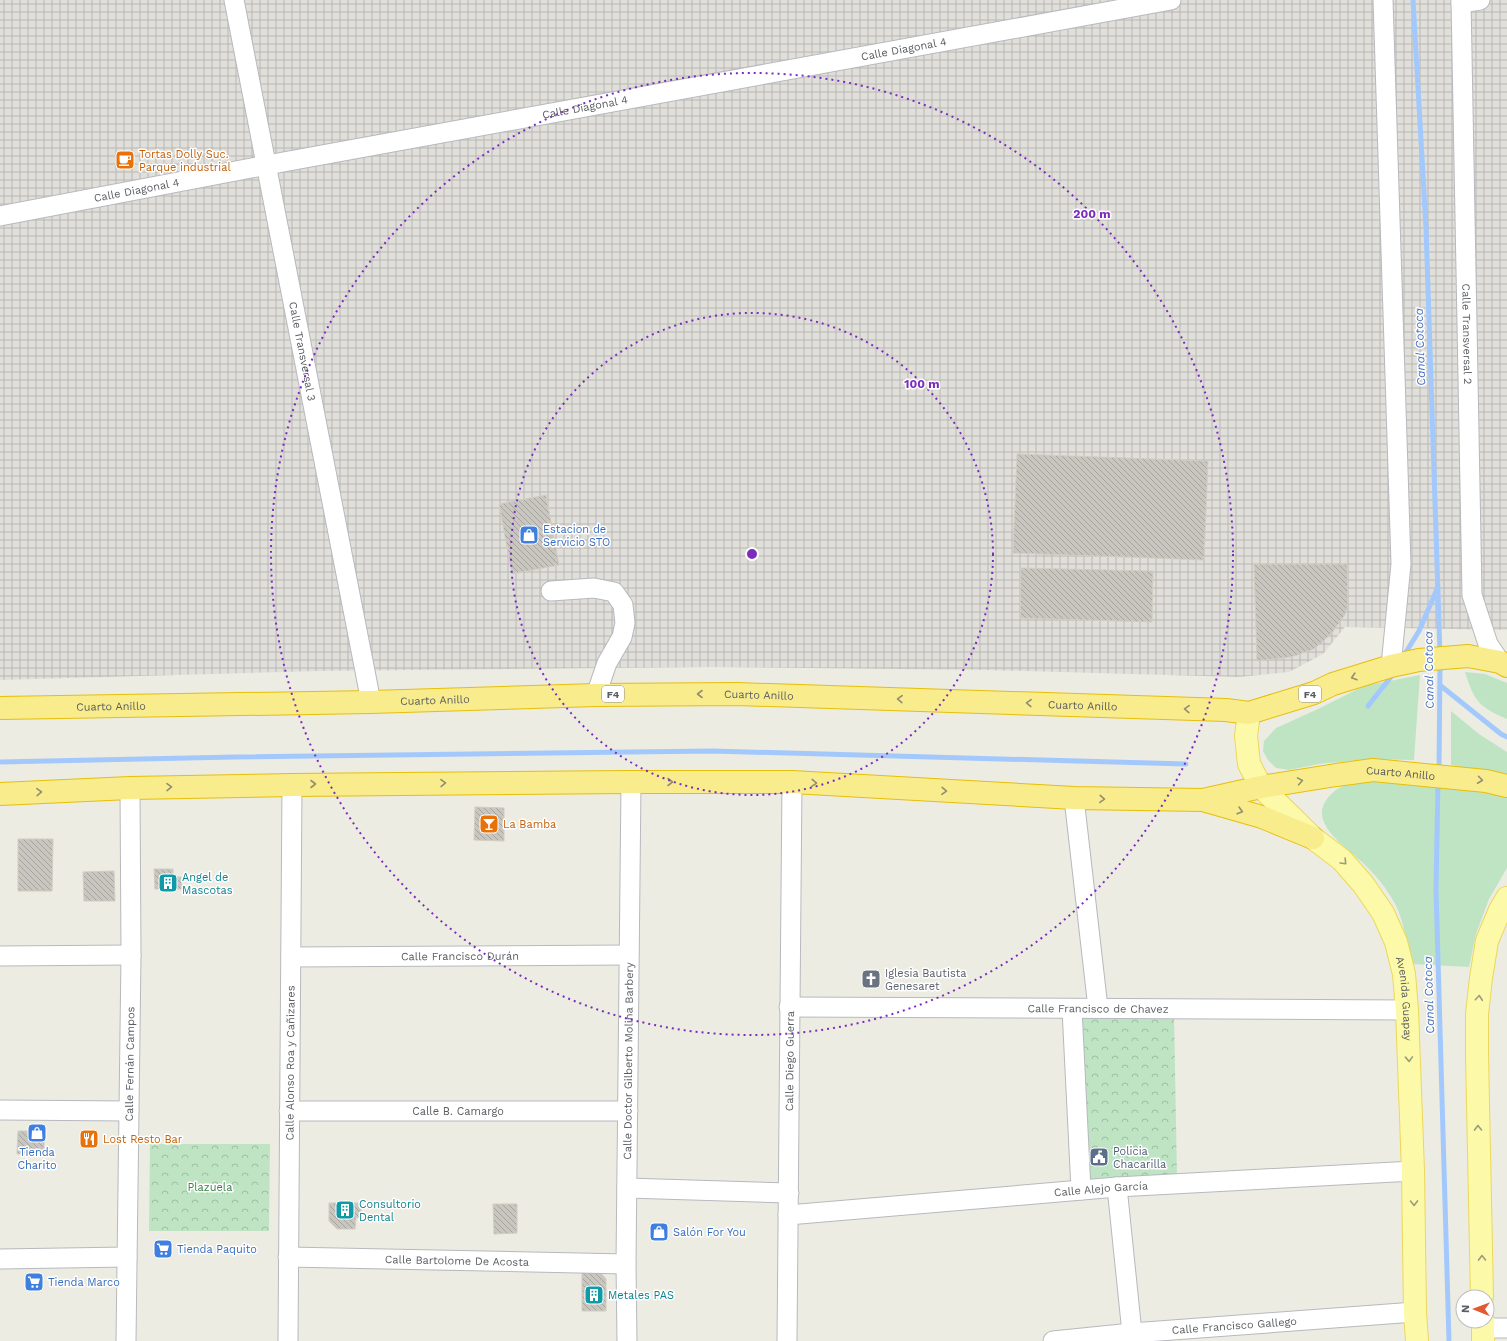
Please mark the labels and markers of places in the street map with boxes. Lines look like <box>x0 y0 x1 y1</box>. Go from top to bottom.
place label: Tortas Dolly Suc. Parque industrial <box>139 148 231 174</box>
cafe icon: Tortas Dolly Suc. Parque industrial <box>114 149 136 171</box>
place label: Estacion de Servicio STO <box>543 523 610 549</box>
shop icon: Estacion de Servicio STO <box>518 524 540 546</box>
centre of rings <box>745 547 759 561</box>
bar icon: La Bamba <box>478 813 500 835</box>
place label: La Bamba <box>503 818 556 831</box>
place label: Angel de Mascotas <box>182 871 233 897</box>
building icon: Angel de Mascotas <box>157 872 179 894</box>
place label: Iglesia Bautista Genesaret <box>885 967 967 993</box>
church icon: Iglesia Bautista Genesaret <box>860 968 882 990</box>
shop icon: Tienda Charito <box>26 1122 48 1144</box>
restaurant icon: Lost Resto Bar <box>78 1128 100 1150</box>
place label: Lost Resto Bar <box>103 1133 183 1146</box>
place label: Policia Chacarilla <box>1113 1145 1166 1171</box>
place label: Tienda Charito <box>17 1146 57 1172</box>
public building icon: Policia Chacarilla <box>1088 1146 1110 1168</box>
place label: Consultorio Dental <box>359 1198 421 1224</box>
building icon: Consultorio Dental <box>334 1199 356 1221</box>
shop icon: Salón For You <box>648 1221 670 1243</box>
place label: Salón For You <box>673 1226 746 1239</box>
supermarket icon: Tienda Paquito <box>152 1238 174 1260</box>
place label: Tienda Paquito <box>177 1243 257 1256</box>
supermarket icon: Tienda Marco <box>23 1271 45 1293</box>
place label: Tienda Marco <box>48 1276 120 1289</box>
building icon: Metales PAS <box>583 1284 605 1306</box>
place label: Metales PAS <box>608 1289 674 1302</box>

